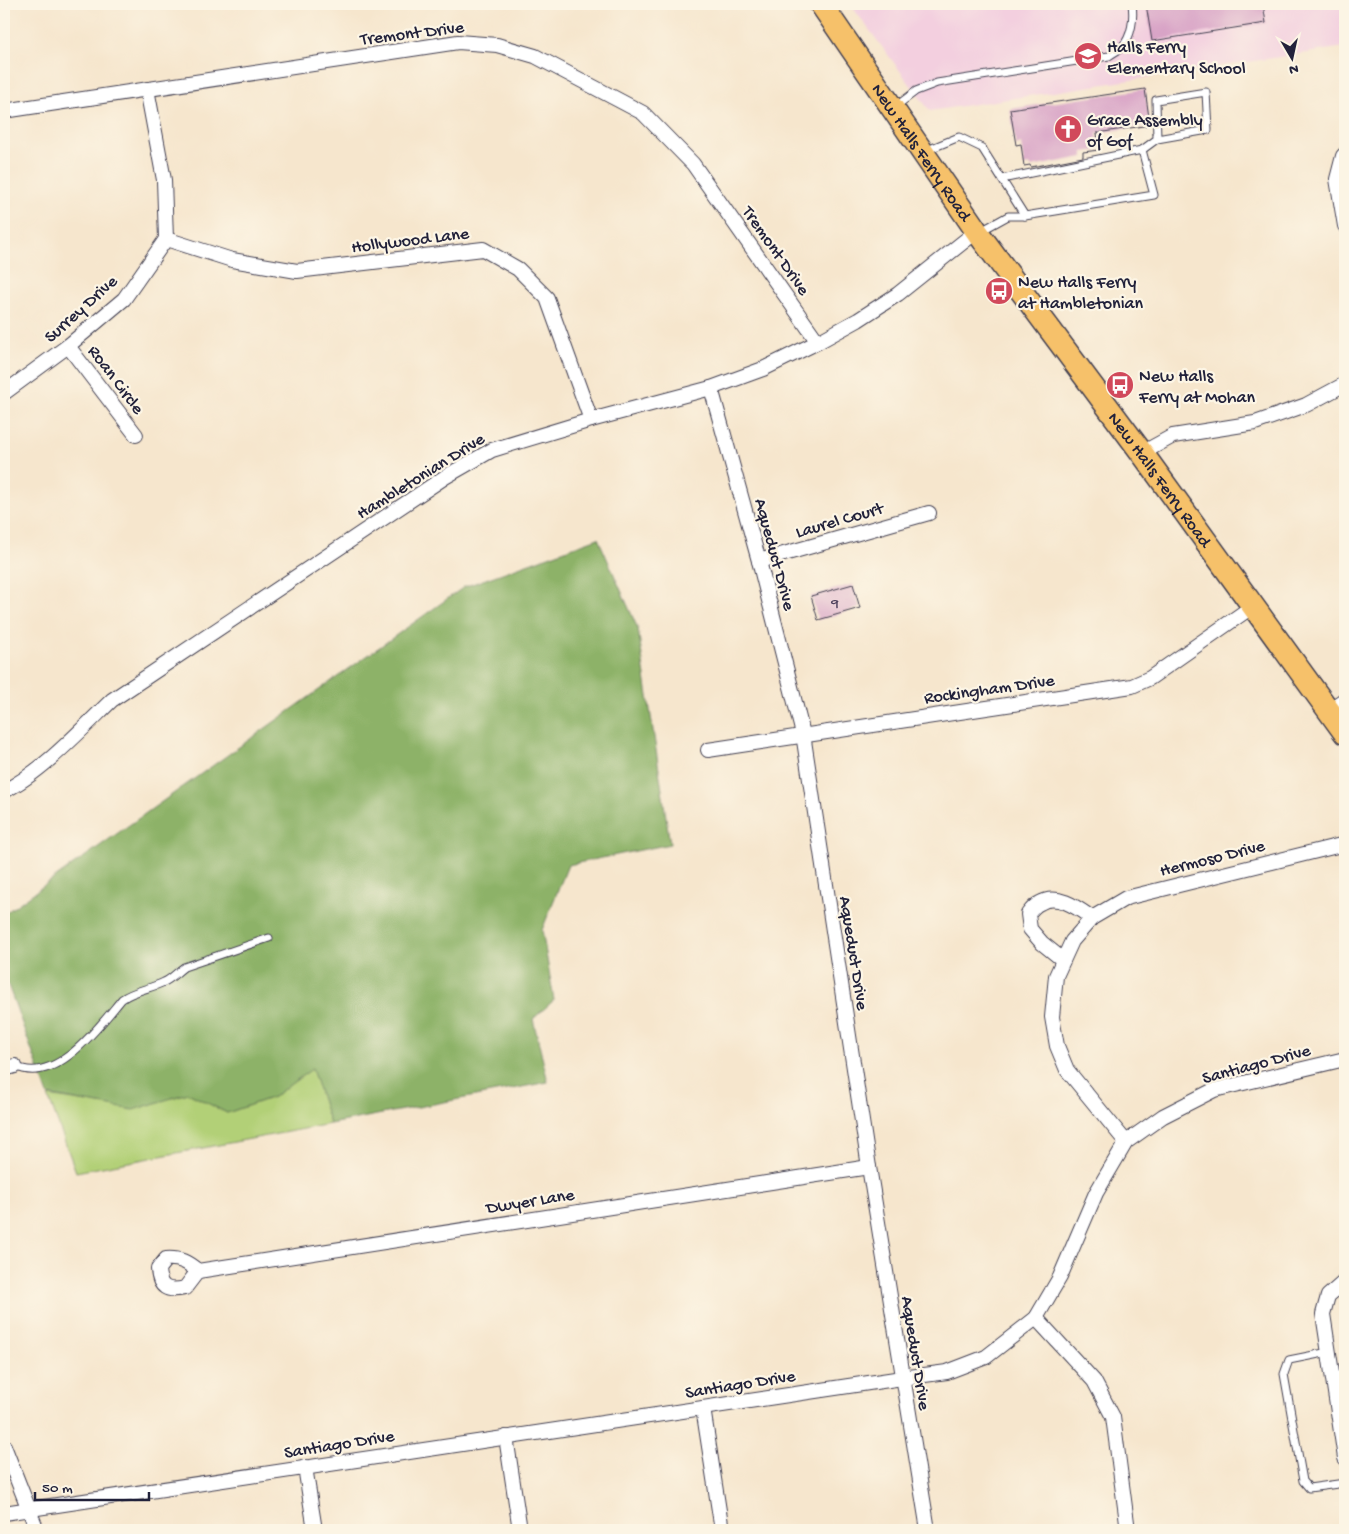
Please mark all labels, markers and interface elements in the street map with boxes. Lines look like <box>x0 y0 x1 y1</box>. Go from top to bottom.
street label: Tremont Drive <box>358 18 466 51</box>
north arrow <box>1266 32 1316 82</box>
place label: Halls Ferry Elementary School <box>1107 38 1246 80</box>
school or university icon: Halls Ferry Elementary School <box>1073 41 1103 71</box>
text: N <box>1288 59 1299 77</box>
street label: New Halls Ferry Road <box>866 80 975 227</box>
place label: Grace Assembly of Gof <box>1087 111 1203 153</box>
church icon: Grace Assembly of Gof <box>1053 114 1083 144</box>
street label: Tremont Drive <box>736 202 814 301</box>
street label: Hollywood Lane <box>350 224 471 259</box>
street label: Surrey Drive <box>41 271 123 348</box>
place label: New Halls Ferry at Hambletonian <box>1018 273 1144 315</box>
bus stop icon: New Halls Ferry at Hambletonian <box>984 276 1014 306</box>
street label: Roan Circle <box>82 342 148 420</box>
place label: New Halls Ferry at Mohan <box>1138 367 1255 409</box>
bus stop icon: New Halls Ferry at Mohan <box>1105 370 1135 400</box>
street label: New Halls Ferry Road <box>1102 409 1216 553</box>
street label: Hambletonian Drive <box>353 429 490 525</box>
street label: Aqueduct Drive <box>749 496 799 614</box>
street label: Laurel Court <box>793 498 888 544</box>
house number: 9 <box>830 595 839 613</box>
street label: Rockingham Drive <box>923 671 1057 710</box>
street label: Hermoso Drive <box>1158 836 1268 883</box>
street label: Aqueduct Drive <box>833 895 872 1013</box>
street label: Santiago Drive <box>1200 1041 1314 1090</box>
street label: Dwyer Lane <box>484 1185 577 1220</box>
street label: Aqueduct Drive <box>895 1295 934 1413</box>
street label: Santiago Drive <box>684 1366 798 1405</box>
street label: Santiago Drive <box>283 1426 397 1465</box>
scale bar <box>35 1469 149 1501</box>
text: 50 m <box>42 1480 73 1498</box>

